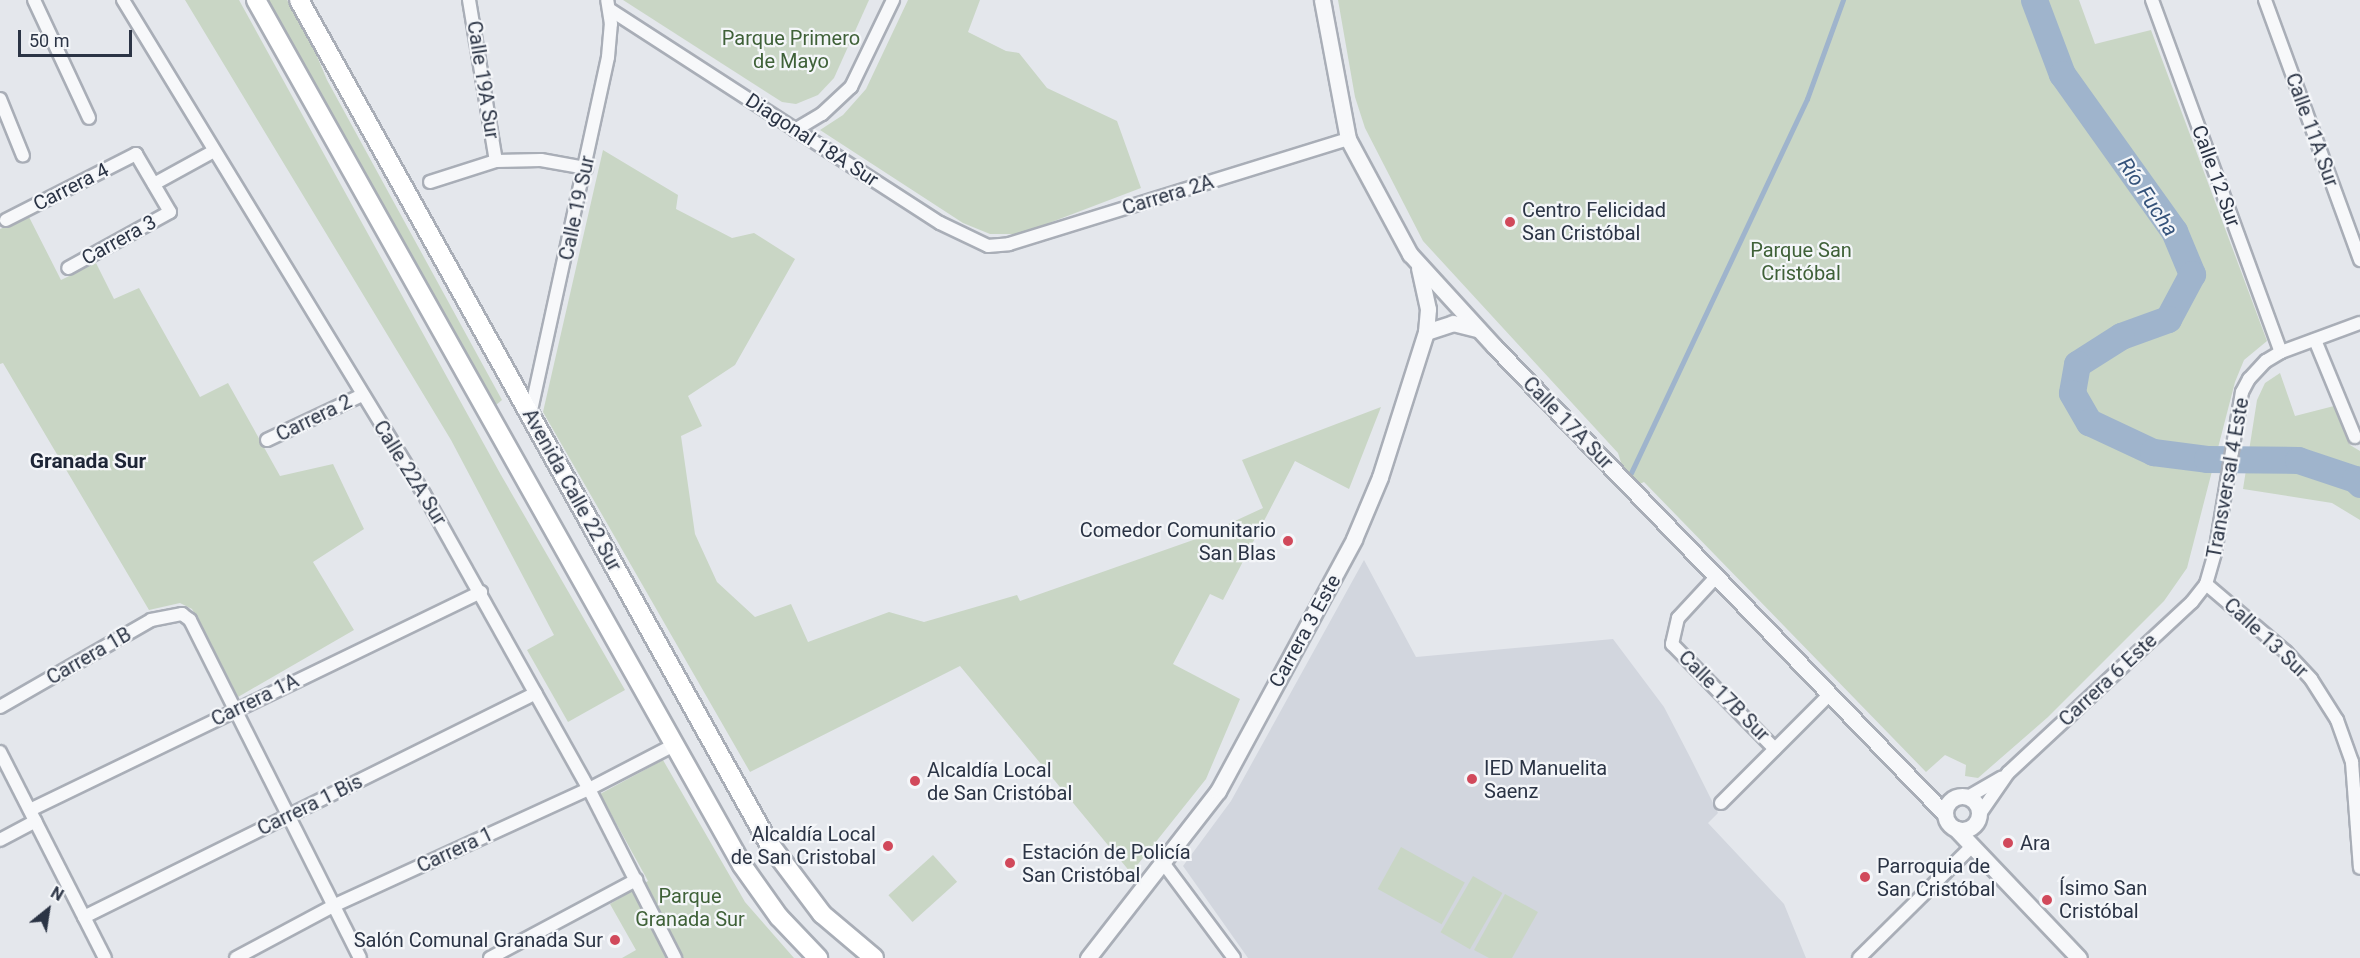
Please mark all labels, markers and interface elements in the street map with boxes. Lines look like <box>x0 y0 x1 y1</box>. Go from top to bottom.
scale bar <box>21 18 135 56</box>
street label: Calle 19A Sur <box>462 19 504 141</box>
park label: Parque Primero de Mayo <box>722 26 860 73</box>
text: 50 m <box>29 30 69 51</box>
street label: Calle 11A Sur <box>2280 70 2344 190</box>
street label: Diagonal 18A Sur <box>741 88 883 192</box>
street label: Calle 12 Sur <box>2187 122 2245 230</box>
water label: Río Fucha <box>2113 153 2183 241</box>
street label: Calle 19 Sur <box>554 154 600 262</box>
street label: Carrera 4 <box>29 158 113 216</box>
street label: Carrera 2A <box>1119 170 1217 220</box>
place label: Centro Felicidad San Cristóbal <box>1522 198 1666 245</box>
street label: Carrera 3 <box>78 210 160 270</box>
marker: Centro Felicidad San Cristóbal <box>1503 215 1517 229</box>
park label: Parque San Cristóbal <box>1750 239 1852 286</box>
street label: Calle 17A Sur <box>1518 372 1618 474</box>
street label: Carrera 2 <box>272 389 356 447</box>
street label: Transversal 4 Este <box>2202 396 2254 560</box>
street label: Avenida Calle 22 Sur <box>517 405 627 575</box>
street label: Calle 22A Sur <box>368 416 452 530</box>
district label: Granada Sur <box>30 448 146 474</box>
place label: Comedor Comunitario San Blas <box>1080 518 1276 565</box>
marker: Comedor Comunitario San Blas <box>1281 534 1295 548</box>
street label: Carrera 3 Este <box>1264 570 1346 692</box>
street label: Calle 13 Sur <box>2219 593 2313 683</box>
street label: Carrera 1B <box>42 622 136 690</box>
street label: Carrera 6 Este <box>2054 629 2162 731</box>
street label: Calle 17B Sur <box>1674 646 1774 746</box>
street label: Carrera 1A <box>207 669 303 731</box>
place label: IED Manuelita Saenz <box>1484 756 1607 803</box>
place label: Alcaldía Local de San Cristóbal <box>927 758 1072 805</box>
street label: Carrera 1 Bis <box>254 769 366 841</box>
marker: IED Manuelita Saenz <box>1465 772 1479 786</box>
marker: Alcaldía Local de San Cristóbal <box>908 774 922 788</box>
street label: Carrera 1 <box>413 822 497 878</box>
place label: Alcaldía Local de San Cristobal <box>731 822 876 869</box>
place label: Ara <box>2020 831 2050 855</box>
marker: Ara <box>2001 836 2015 850</box>
marker: Alcaldía Local de San Cristobal <box>881 839 895 853</box>
place label: Estación de Policía San Cristóbal <box>1022 840 1191 887</box>
place label: Parroquia de San Cristóbal <box>1877 854 1995 901</box>
marker: Estación de Policía San Cristóbal <box>1003 856 1017 870</box>
marker: Parroquia de San Cristóbal <box>1858 870 1872 884</box>
place label: Ísimo San Cristóbal <box>2059 876 2147 923</box>
north arrow <box>18 880 78 940</box>
text: N <box>48 883 67 905</box>
park label: Parque Granada Sur <box>635 884 745 931</box>
marker: Ísimo San Cristóbal <box>2040 893 2054 907</box>
place label: Salón Comunal Granada Sur <box>354 928 603 952</box>
marker: Salón Comunal Granada Sur <box>608 933 622 947</box>

